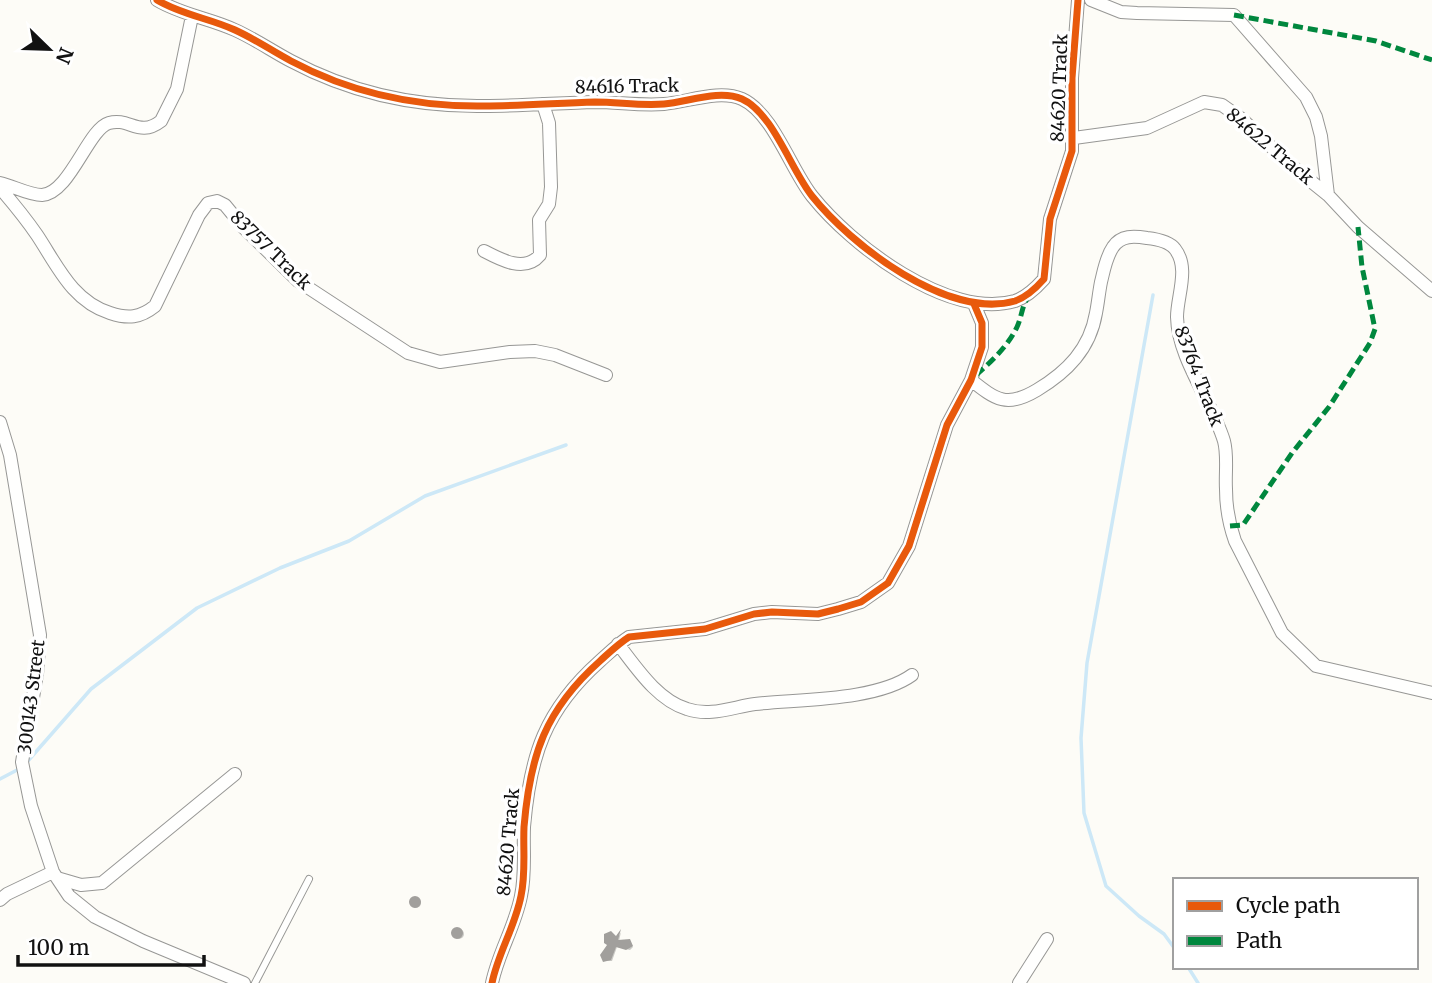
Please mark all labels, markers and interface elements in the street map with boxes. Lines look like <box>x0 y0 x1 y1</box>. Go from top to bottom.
north arrow <box>14 14 84 84</box>
street label: 84620 Track <box>1046 33 1072 142</box>
text: N <box>51 44 79 67</box>
street label: 84616 Track <box>575 74 680 98</box>
street label: 84622 Track <box>1221 103 1319 190</box>
street label: 83757 Track <box>226 206 317 295</box>
street label: 83764 Track <box>1169 323 1229 430</box>
street label: 300143 Street <box>13 638 49 756</box>
street label: 84620 Track <box>492 786 524 897</box>
legend <box>1173 878 1418 969</box>
text: Cycle path <box>1236 892 1340 919</box>
scale bar <box>18 923 203 967</box>
text: Path <box>1236 927 1282 954</box>
text: 100 m <box>28 934 90 961</box>

